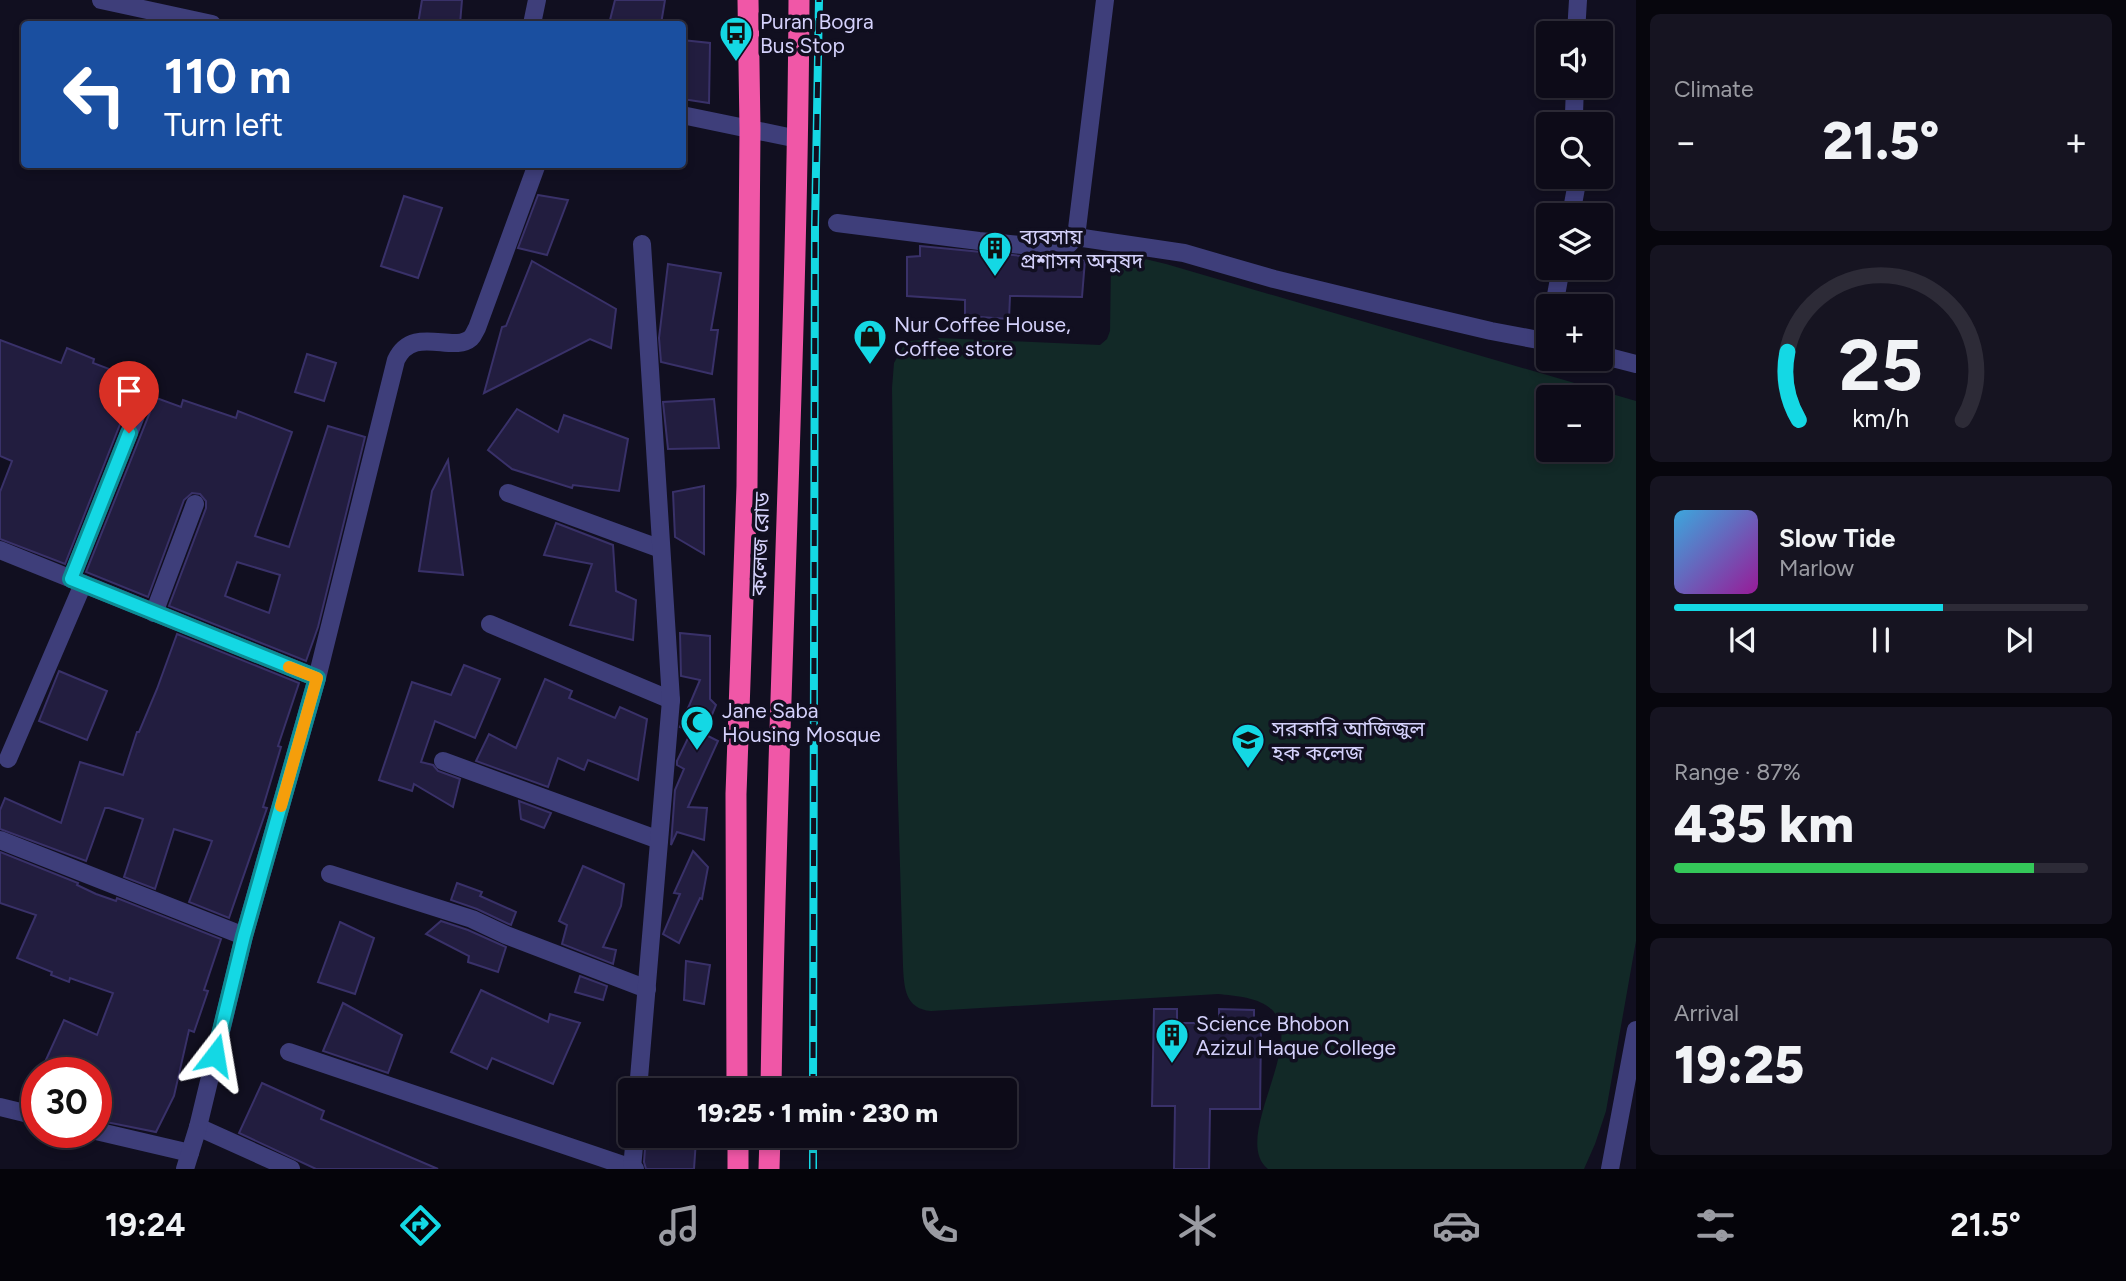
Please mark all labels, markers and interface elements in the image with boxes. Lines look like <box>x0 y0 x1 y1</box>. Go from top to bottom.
place label: Puran Bogra Bus Stop <box>760 9 874 58</box>
bus stop icon: Puran Bogra Bus Stop <box>717 14 755 63</box>
map controls <box>1536 21 1613 462</box>
button: sound <box>1536 21 1613 98</box>
text: 110 m <box>164 46 292 105</box>
icon: left <box>49 49 140 140</box>
text: Climate <box>1674 75 1753 103</box>
text: Turn left <box>164 106 283 144</box>
text: 21.5° <box>1823 110 1939 172</box>
button: search <box>1536 112 1613 189</box>
text: − <box>1674 119 1698 165</box>
text: + <box>2064 119 2088 165</box>
button: layers <box>1536 203 1613 280</box>
place label: ব্যবসায় প্রশাসন অনুষদ <box>1019 224 1143 273</box>
building icon: ব্যবসায় প্রশাসন অনুষদ <box>976 229 1014 278</box>
button: + <box>1536 294 1613 371</box>
place label: Nur Coffee House, Coffee store <box>894 312 1071 361</box>
shop icon: Nur Coffee House, Coffee store <box>851 317 889 366</box>
text: 25 <box>1839 321 1923 408</box>
pin <box>99 361 159 433</box>
icon: arrive <box>110 372 148 410</box>
button: − <box>1536 385 1613 462</box>
text: km/h <box>1852 402 1910 432</box>
street label: কলেজ রোড <box>746 491 774 597</box>
text: Slow Tide <box>1779 522 1895 554</box>
text: Marlow <box>1779 554 1854 582</box>
icon: previous <box>1724 621 1762 659</box>
icon: pause <box>1862 621 1900 659</box>
icon: next <box>2000 621 2038 659</box>
place label: Jane Saba Housing Mosque <box>722 698 881 747</box>
mosque icon: Jane Saba Housing Mosque <box>678 703 716 752</box>
place label: সরকারি আজিজুল হক কলেজ <box>1271 716 1426 765</box>
school or university icon: সরকারি আজিজুল হক কলেজ <box>1229 721 1267 770</box>
text: Range · 87% <box>1674 758 1801 786</box>
text: 435 km <box>1674 793 1854 855</box>
text: Arrival <box>1674 999 1739 1027</box>
place label: Science Bhobon Azizul Haque College <box>1196 1011 1396 1060</box>
building icon: Science Bhobon Azizul Haque College <box>1153 1016 1191 1065</box>
position arrow <box>178 1018 252 1092</box>
text: 19:25 <box>1674 1034 1804 1096</box>
speed limit sign: 30 <box>21 1057 112 1148</box>
text: 19:25 · 1 min · 230 m <box>697 1097 938 1129</box>
icon: directions <box>396 1201 445 1250</box>
icon: music <box>655 1201 704 1250</box>
icon: phone <box>914 1201 963 1250</box>
icon: climate <box>1173 1201 1222 1250</box>
icon: car <box>1432 1201 1481 1250</box>
icon: filters <box>1691 1201 1740 1250</box>
text: 19:24 <box>105 1206 186 1244</box>
text: 21.5° <box>1950 1206 2021 1244</box>

